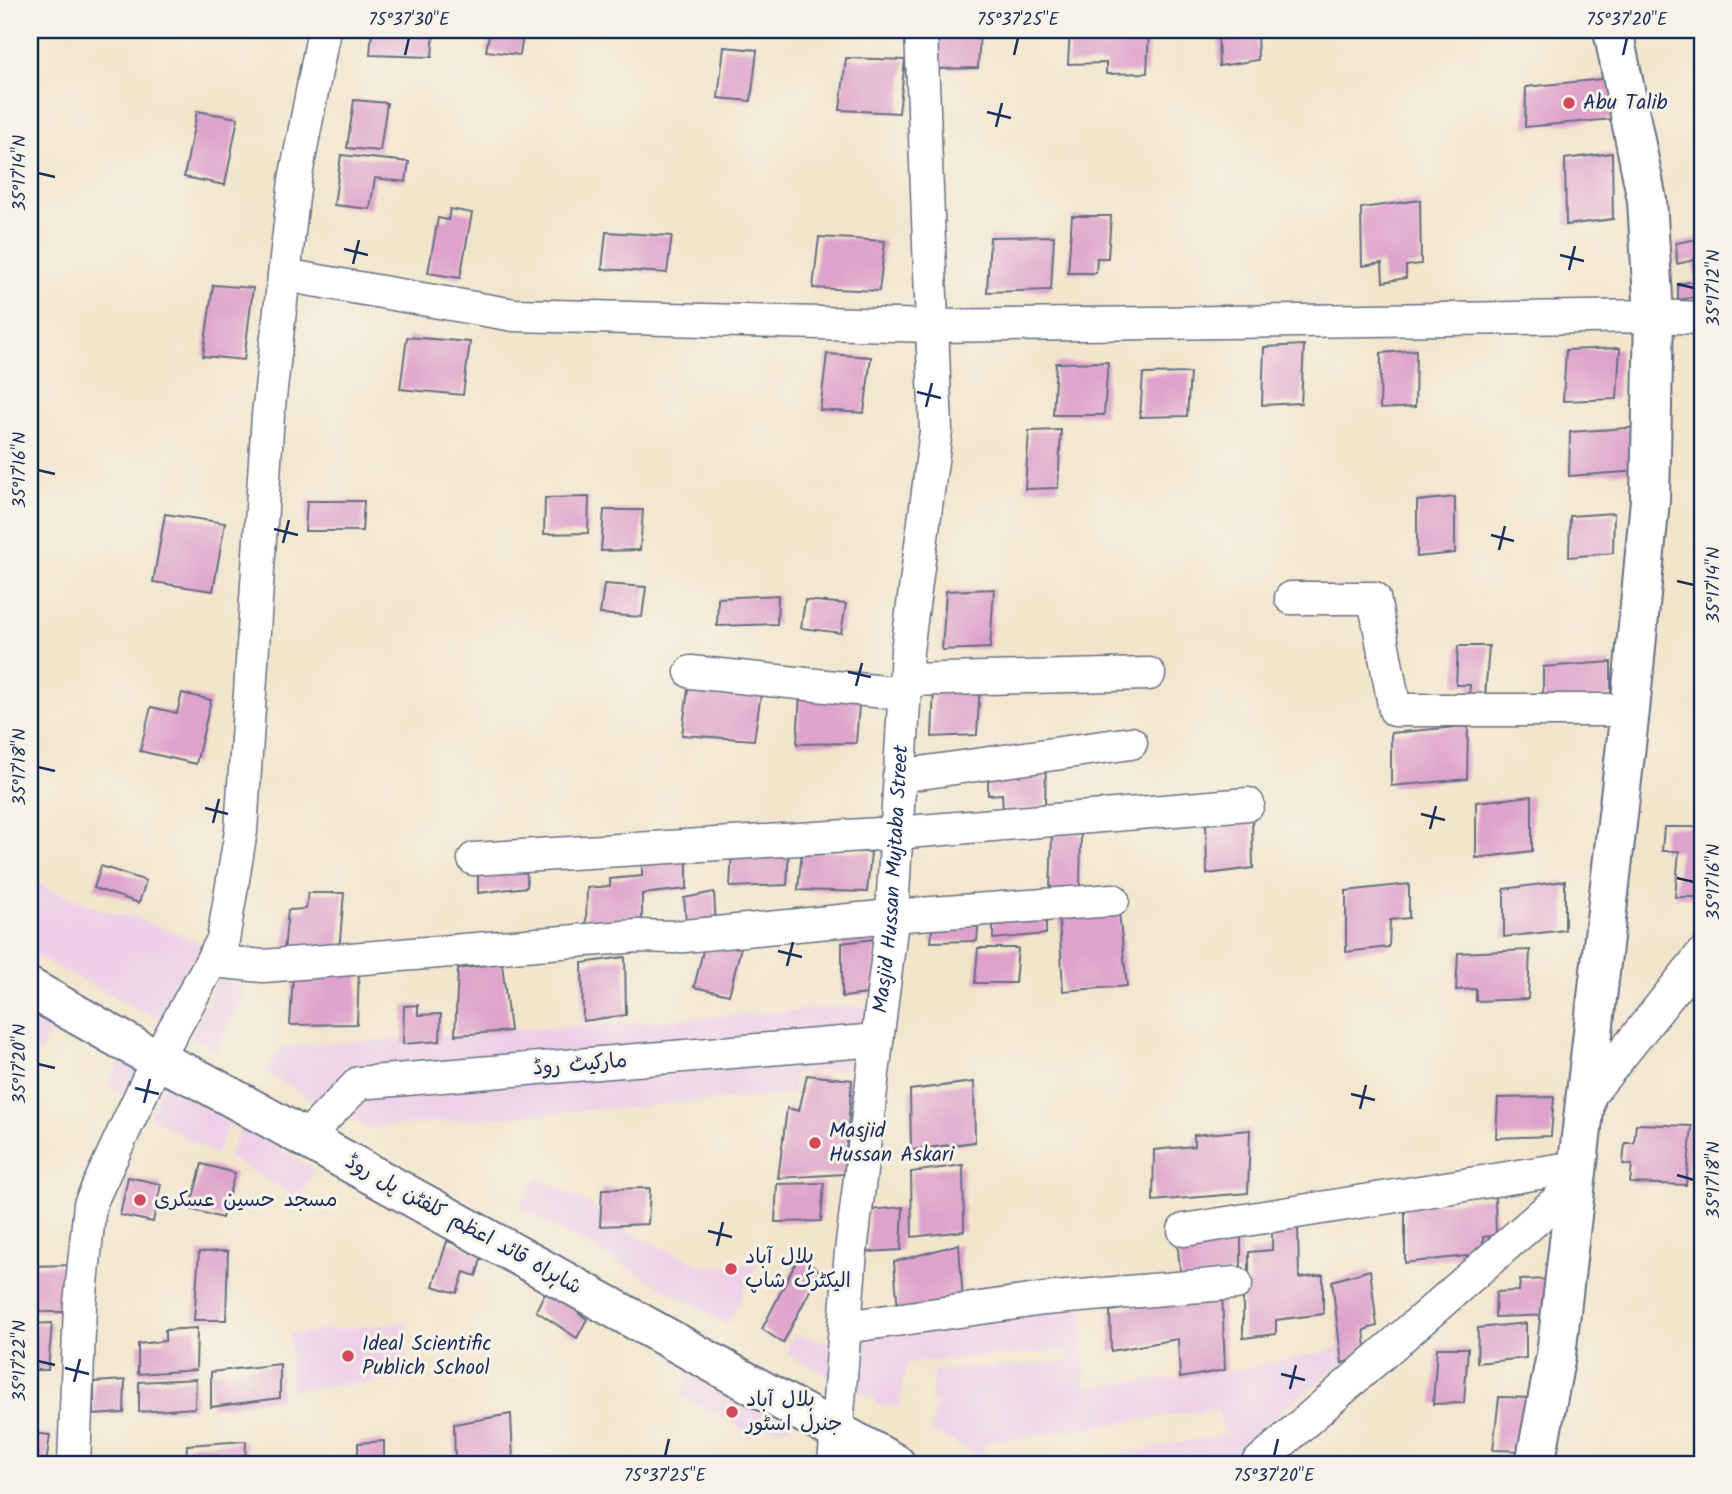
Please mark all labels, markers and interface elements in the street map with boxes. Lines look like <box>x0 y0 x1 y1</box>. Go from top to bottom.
text: 75°37'30"E <box>368 6 450 35</box>
text: 75°37'25"E <box>977 6 1059 35</box>
text: 75°37'20"E <box>1586 6 1668 35</box>
place label: Abu Talib <box>1583 87 1668 120</box>
marker: Abu Talib <box>1561 95 1577 111</box>
text: 35°17'14"N <box>6 135 35 211</box>
text: 35°17'12"N <box>1700 250 1729 326</box>
text: 35°17'16"N <box>6 432 35 508</box>
text: 35°17'14"N <box>1700 547 1729 623</box>
text: 35°17'18"N <box>6 728 35 806</box>
street label: Masjid Hussan Mujtaba Street <box>864 743 918 1015</box>
text: 35°17'16"N <box>1700 844 1729 920</box>
text: 35°17'20"N <box>6 1024 35 1104</box>
street label: مارکیٹ روڈ <box>531 1044 629 1086</box>
place label: Masjid Hussan Askari <box>829 1115 955 1172</box>
marker: Masjid Hussan Askari <box>807 1135 823 1151</box>
text: 35°17'18"N <box>1700 1141 1729 1219</box>
street label: شاہراہ قائد اعظم کلفٹن پل روڈ <box>339 1146 587 1304</box>
place label: مسجد حسین عسکری <box>154 1184 338 1217</box>
marker: مسجد حسین عسکری <box>132 1192 148 1208</box>
place label: ہلال آباد الیکٹرک شاپ <box>745 1241 851 1298</box>
marker: ہلال آباد الیکٹرک شاپ <box>723 1261 739 1277</box>
text: 35°17'22"N <box>6 1320 35 1402</box>
place label: Ideal Scientific Publich School <box>362 1328 492 1385</box>
marker: Ideal Scientific Publich School <box>340 1348 356 1364</box>
place label: ہلال آباد جنرل اسٹور <box>744 1384 842 1441</box>
marker: ہلال آباد جنرل اسٹور <box>724 1404 740 1420</box>
text: 75°37'25"E <box>624 1462 706 1491</box>
text: 75°37'20"E <box>1233 1462 1315 1491</box>

